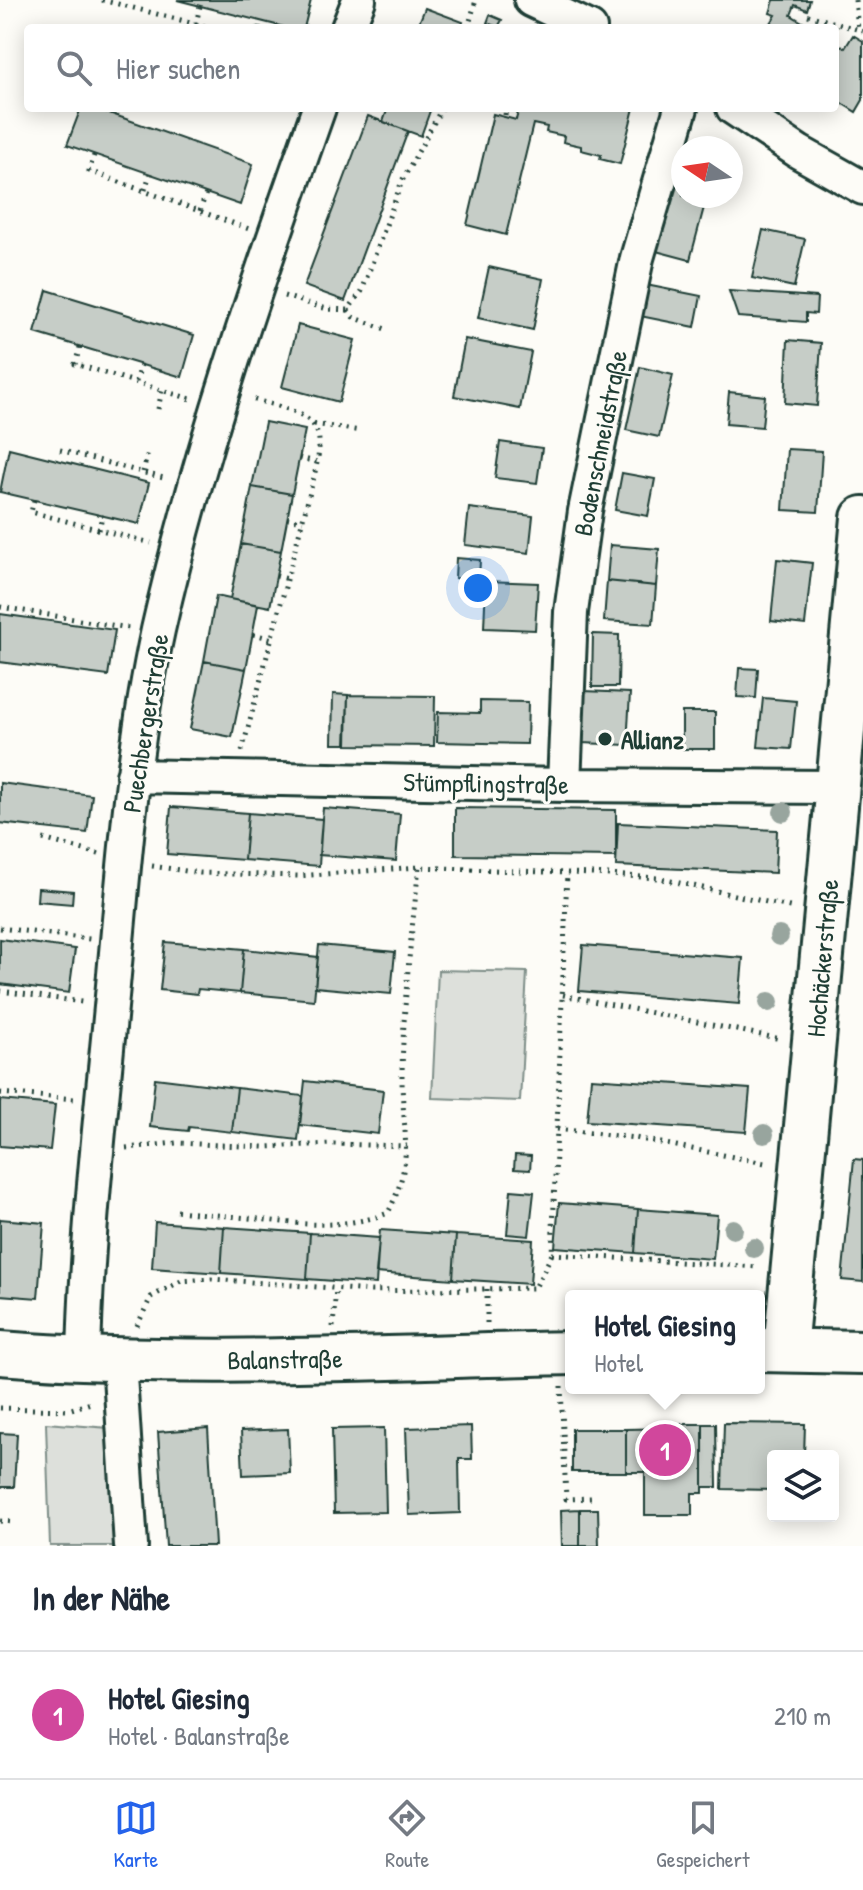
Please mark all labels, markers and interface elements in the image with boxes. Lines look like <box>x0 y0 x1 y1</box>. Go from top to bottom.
search box <box>24 24 839 112</box>
icon: search <box>52 46 96 90</box>
text: Hier suchen <box>116 48 240 88</box>
north arrow <box>671 136 743 208</box>
street label: Bodenschneidstraße <box>565 347 635 539</box>
your location <box>458 568 498 608</box>
street label: Puechbergerstraße <box>114 631 176 815</box>
place label: Allianz <box>621 722 684 757</box>
marker: Allianz <box>596 730 614 748</box>
street label: Stümpflingstraße <box>403 764 569 802</box>
street label: Hochäckerstraße <box>798 878 846 1038</box>
popup <box>565 1290 765 1394</box>
text: Hotel Giesing <box>594 1305 736 1345</box>
street label: Balanstraße <box>227 1340 343 1378</box>
text: Hotel <box>594 1345 643 1380</box>
pin: 1 <box>639 1420 691 1480</box>
map controls <box>767 1450 839 1522</box>
button: layers <box>767 1450 839 1522</box>
text: In der Nähe <box>32 1575 170 1621</box>
text: Hotel Giesing <box>108 1678 250 1718</box>
text: 1 <box>53 1698 63 1733</box>
text: 210 m <box>774 1698 831 1733</box>
text: Hotel · Balanstraße <box>108 1718 290 1753</box>
tab: Karte <box>113 1796 158 1874</box>
tab: Route <box>385 1796 429 1874</box>
tab: Gespeichert <box>656 1796 750 1874</box>

